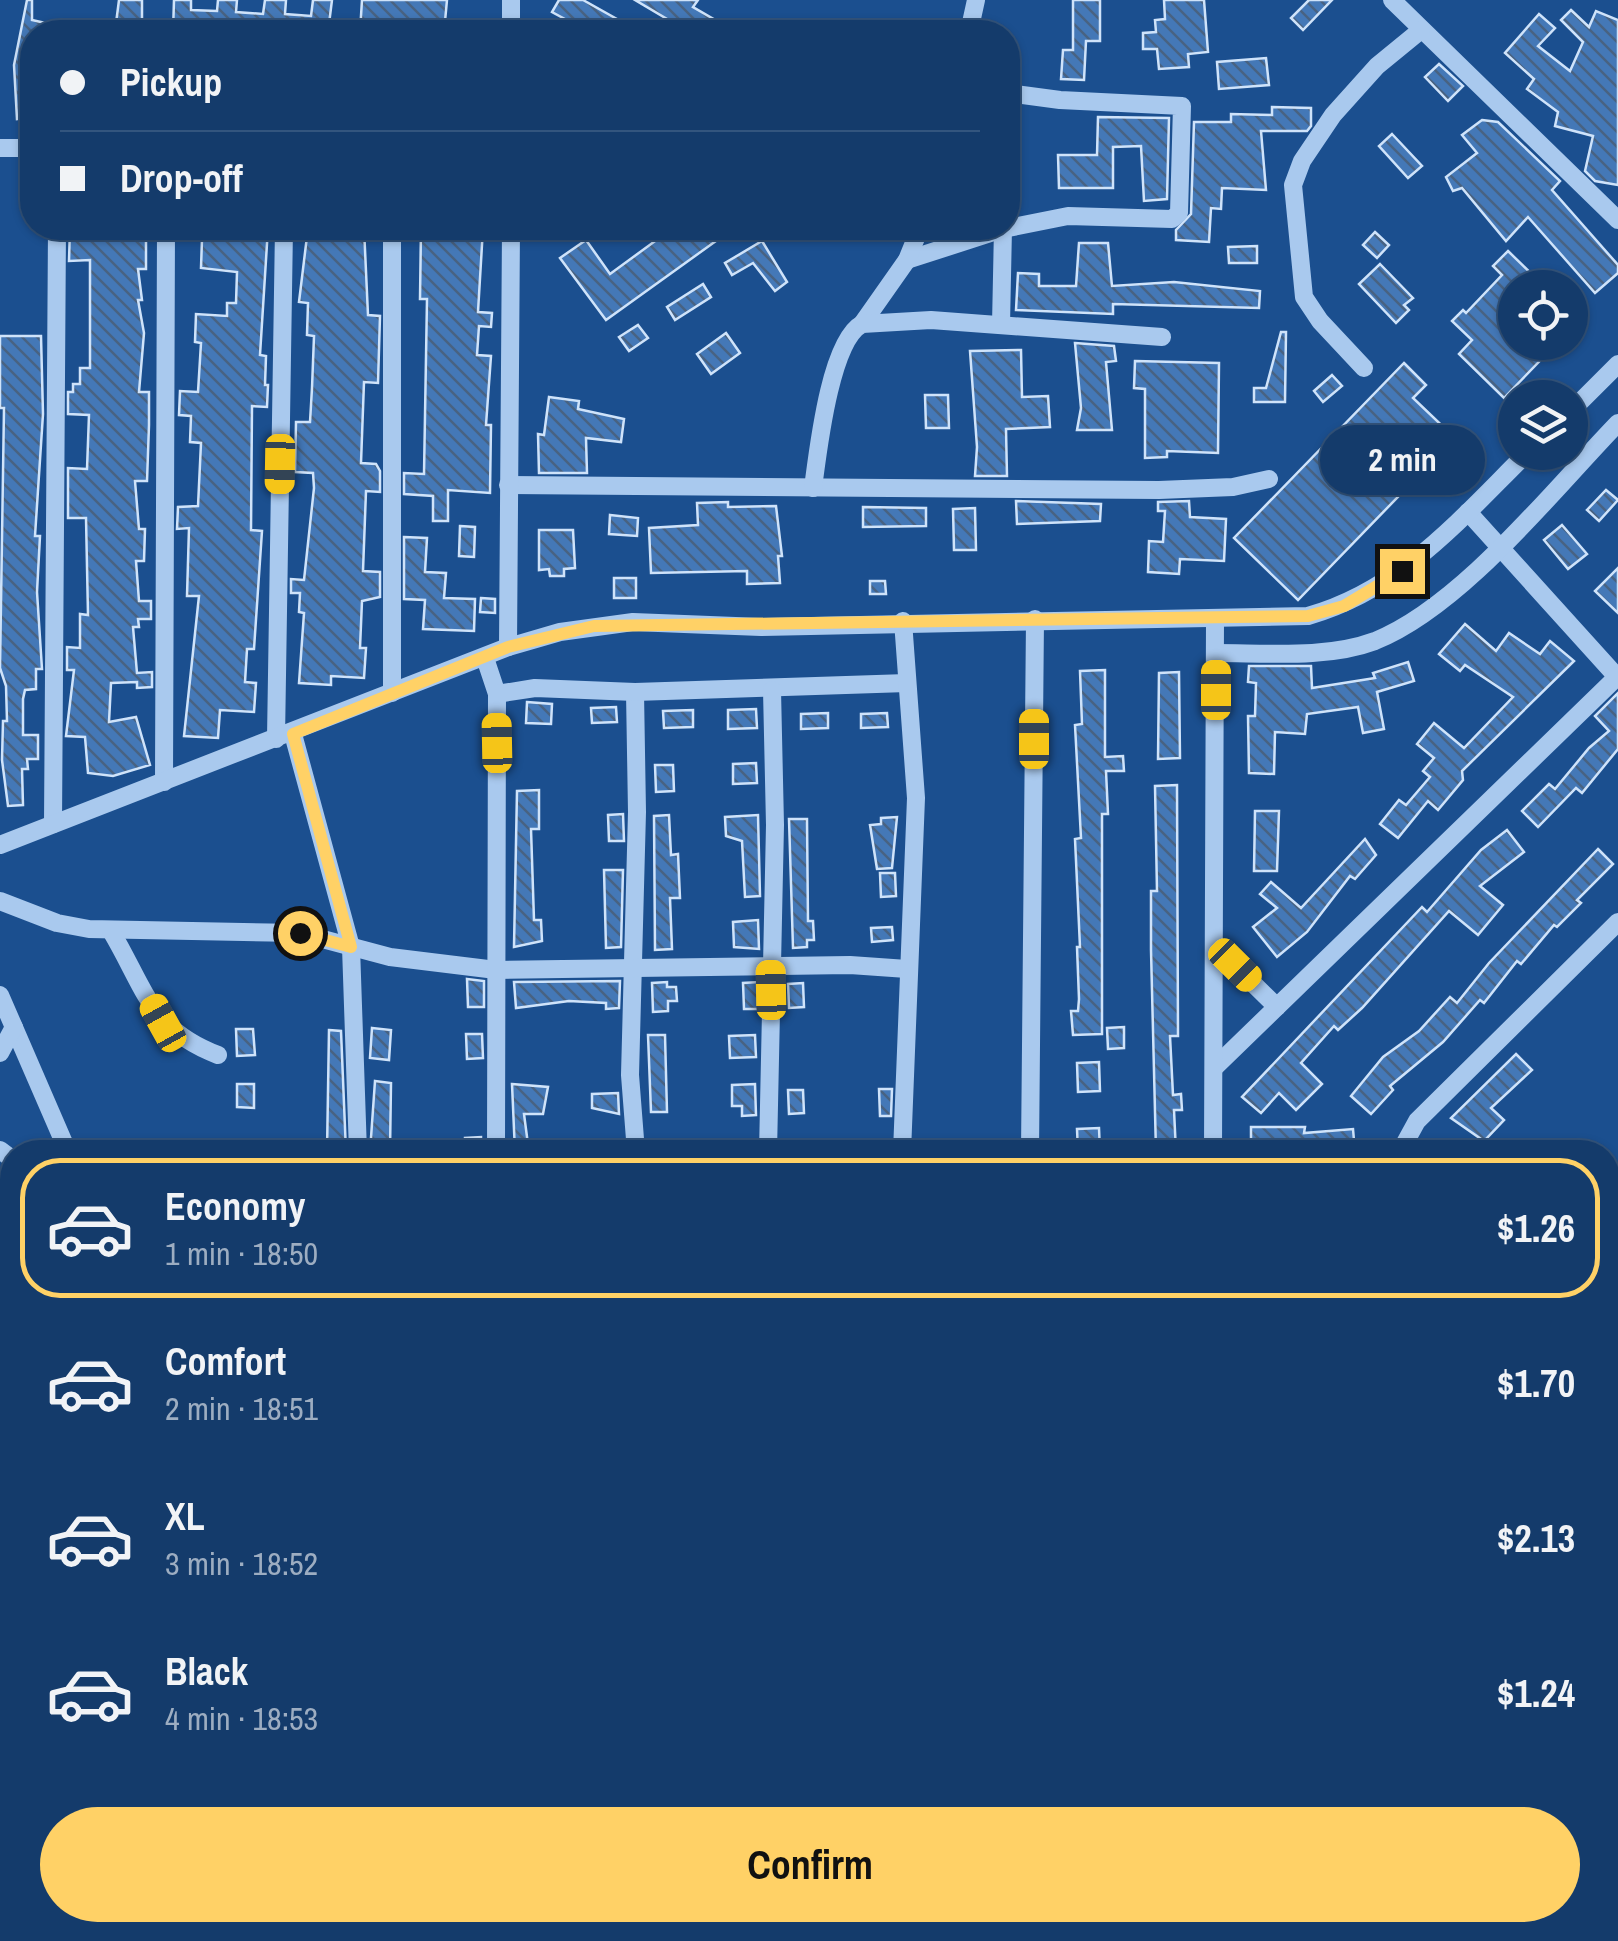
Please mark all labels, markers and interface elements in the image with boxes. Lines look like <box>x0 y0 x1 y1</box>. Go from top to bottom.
text: Pickup <box>120 57 222 108</box>
text: Drop-off <box>120 153 243 204</box>
map controls <box>1498 270 1588 470</box>
button: locate <box>1498 270 1588 360</box>
button: layers <box>1498 380 1588 470</box>
callout: 2 min <box>1320 426 1484 496</box>
car <box>264 434 296 494</box>
text: 2 min <box>1368 438 1437 481</box>
route end <box>1380 549 1425 594</box>
car <box>1201 660 1231 720</box>
car <box>1019 709 1049 769</box>
car <box>481 713 513 773</box>
route start <box>278 911 323 956</box>
car <box>1203 933 1267 997</box>
car <box>755 960 787 1020</box>
car <box>135 989 191 1057</box>
text: Economy <box>165 1181 305 1232</box>
icon: car <box>45 1183 135 1273</box>
text: $1.26 <box>1497 1203 1575 1254</box>
text: 1 min · 18:50 <box>165 1232 318 1275</box>
text: Comfort <box>165 1336 286 1387</box>
icon: car <box>45 1338 135 1428</box>
text: $1.70 <box>1497 1358 1575 1409</box>
text: 2 min · 18:51 <box>165 1387 318 1430</box>
text: XL <box>165 1491 205 1542</box>
icon: car <box>45 1493 135 1583</box>
text: $2.13 <box>1497 1513 1575 1564</box>
text: 3 min · 18:52 <box>165 1542 318 1585</box>
text: Black <box>165 1646 248 1697</box>
icon: car <box>45 1648 135 1738</box>
text: $1.24 <box>1497 1668 1575 1719</box>
text: 4 min · 18:53 <box>165 1697 318 1740</box>
button: Confirm <box>40 1807 1580 1922</box>

